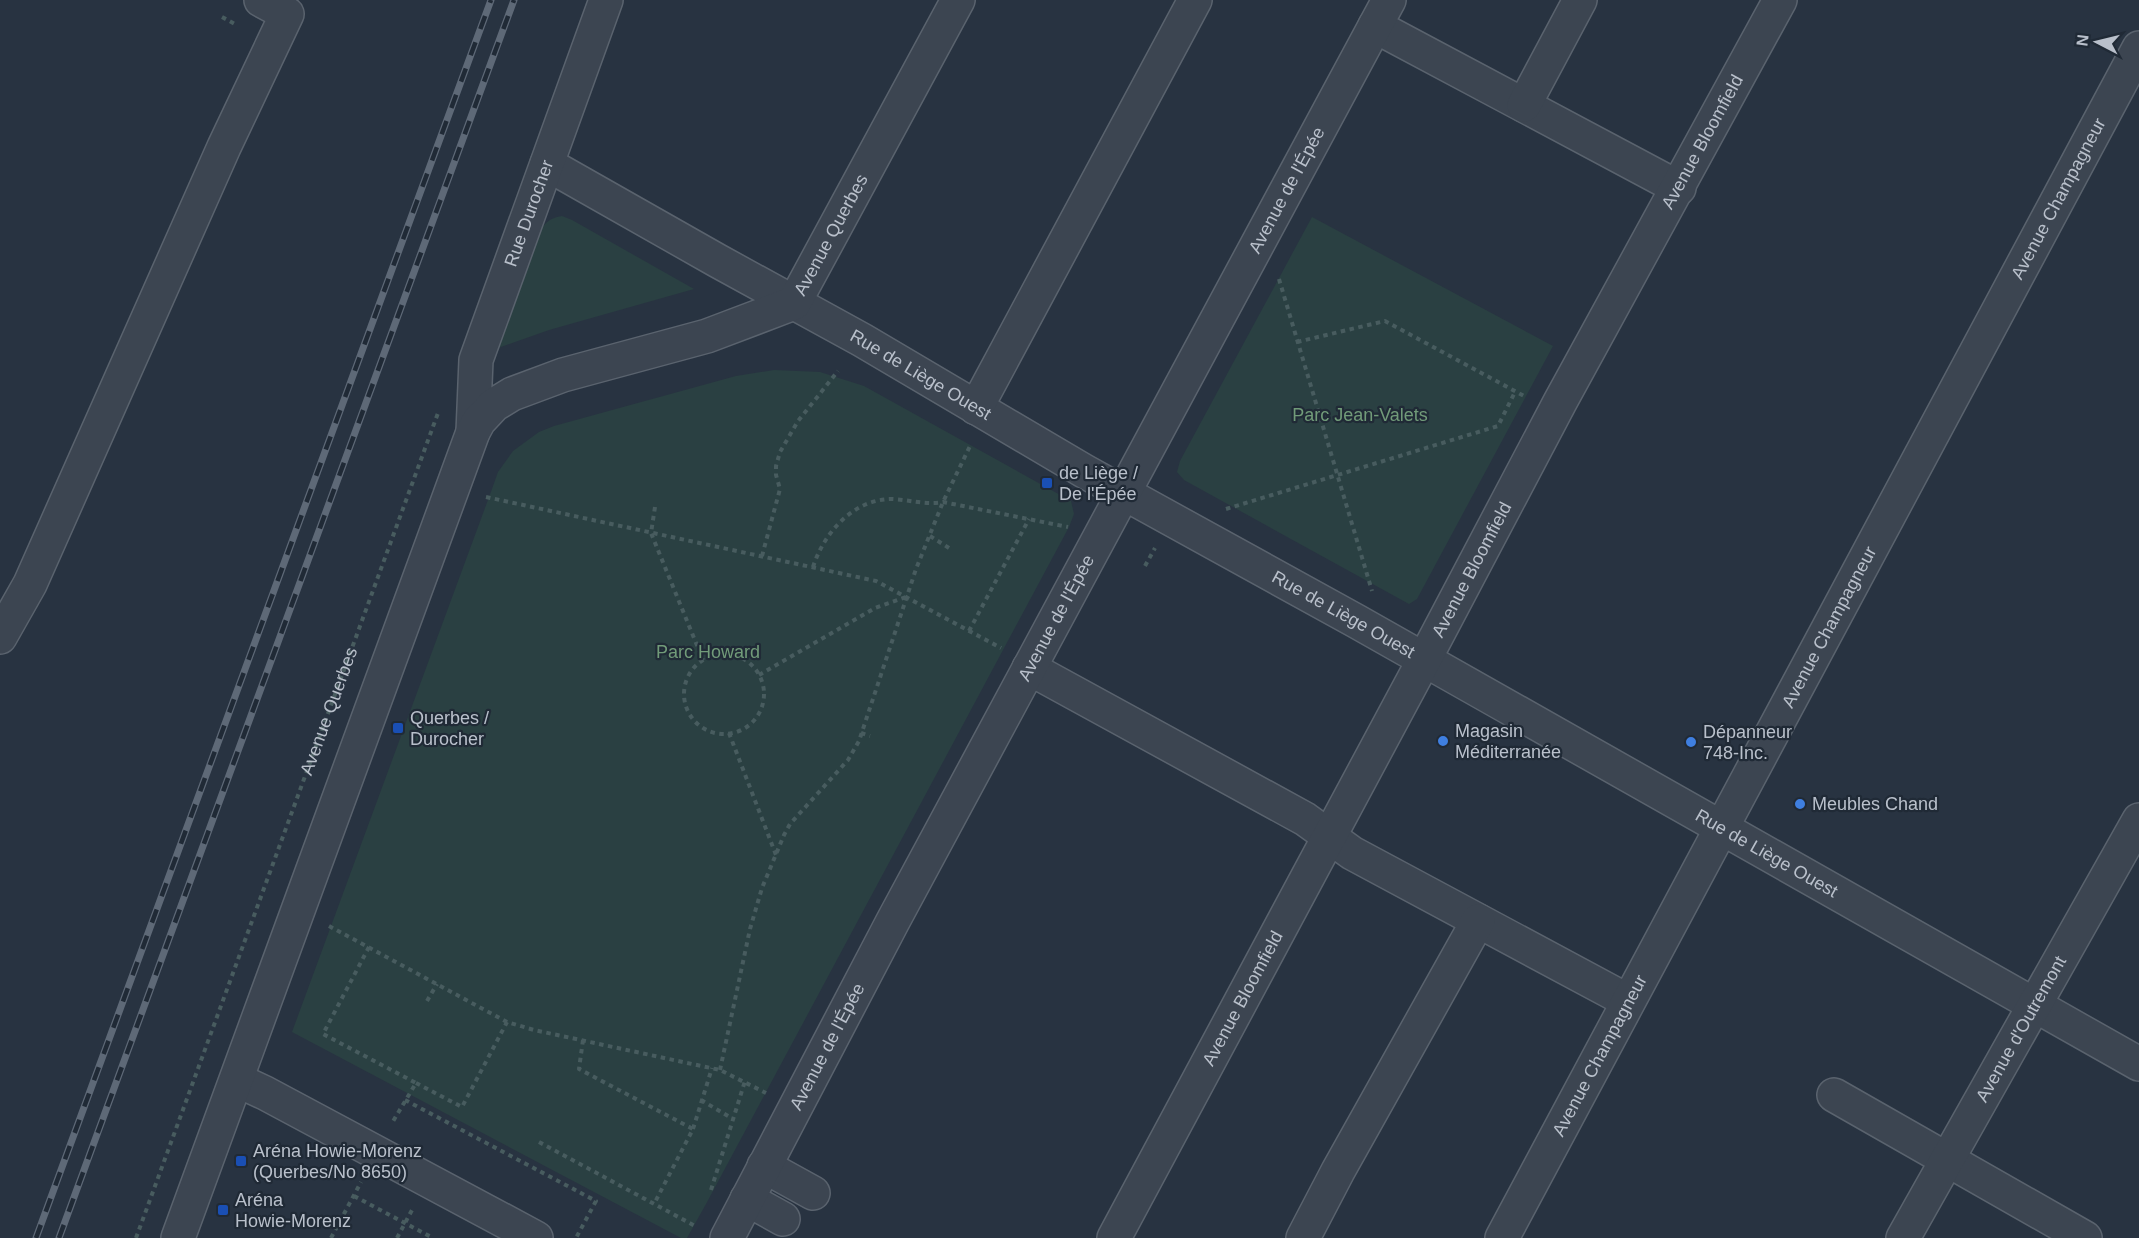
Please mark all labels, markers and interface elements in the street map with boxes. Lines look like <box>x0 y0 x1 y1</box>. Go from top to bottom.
north arrow <box>2067 12 2127 72</box>
text: N <box>2073 33 2092 47</box>
street label: Avenue Bloomfield <box>1658 71 1747 212</box>
street label: Avenue Champagneur <box>2007 115 2110 283</box>
street label: Avenue de l'Épée <box>1245 124 1329 257</box>
street label: Rue Durocher <box>501 157 557 269</box>
street label: Avenue Querbes <box>790 171 872 299</box>
street label: Rue de Liège Ouest <box>847 325 995 424</box>
park label: Parc Jean-Valets <box>1292 405 1428 425</box>
place label: de Liège / De l'Épée <box>1059 463 1138 504</box>
marker: de Liège / De l'Épée <box>1040 476 1054 490</box>
street label: Avenue Bloomfield <box>1428 499 1515 641</box>
street label: Avenue Champagneur <box>1778 543 1880 711</box>
street label: Avenue de l'Épée <box>1014 551 1098 684</box>
street label: Rue de Liège Ouest <box>1269 567 1418 662</box>
park label: Parc Howard <box>656 642 760 662</box>
street label: Avenue Querbes <box>296 644 361 778</box>
place label: Querbes / Durocher <box>410 708 489 749</box>
marker: Querbes / Durocher <box>391 721 405 735</box>
place label: Magasin Méditerranée <box>1455 721 1561 762</box>
place label: Dépanneur 748-Inc. <box>1703 722 1792 763</box>
marker: Magasin Méditerranée <box>1436 734 1450 748</box>
marker: Dépanneur 748-Inc. <box>1684 735 1698 749</box>
place label: Meubles Chand <box>1812 794 1938 814</box>
marker: Meubles Chand <box>1793 797 1807 811</box>
street label: Rue de Liège Ouest <box>1692 805 1841 901</box>
street label: Avenue Bloomfield <box>1198 928 1287 1069</box>
street label: Avenue d'Outremont <box>1972 953 2070 1105</box>
street label: Avenue Champagneur <box>1548 971 1651 1140</box>
street label: Avenue de l'Épée <box>786 980 869 1113</box>
place label: Aréna Howie-Morenz (Querbes/No 8650) <box>253 1141 422 1182</box>
marker: Aréna Howie-Morenz (Querbes/No 8650) <box>234 1154 248 1168</box>
place label: Aréna Howie-Morenz <box>235 1190 351 1231</box>
marker: Aréna Howie-Morenz <box>216 1203 230 1217</box>

